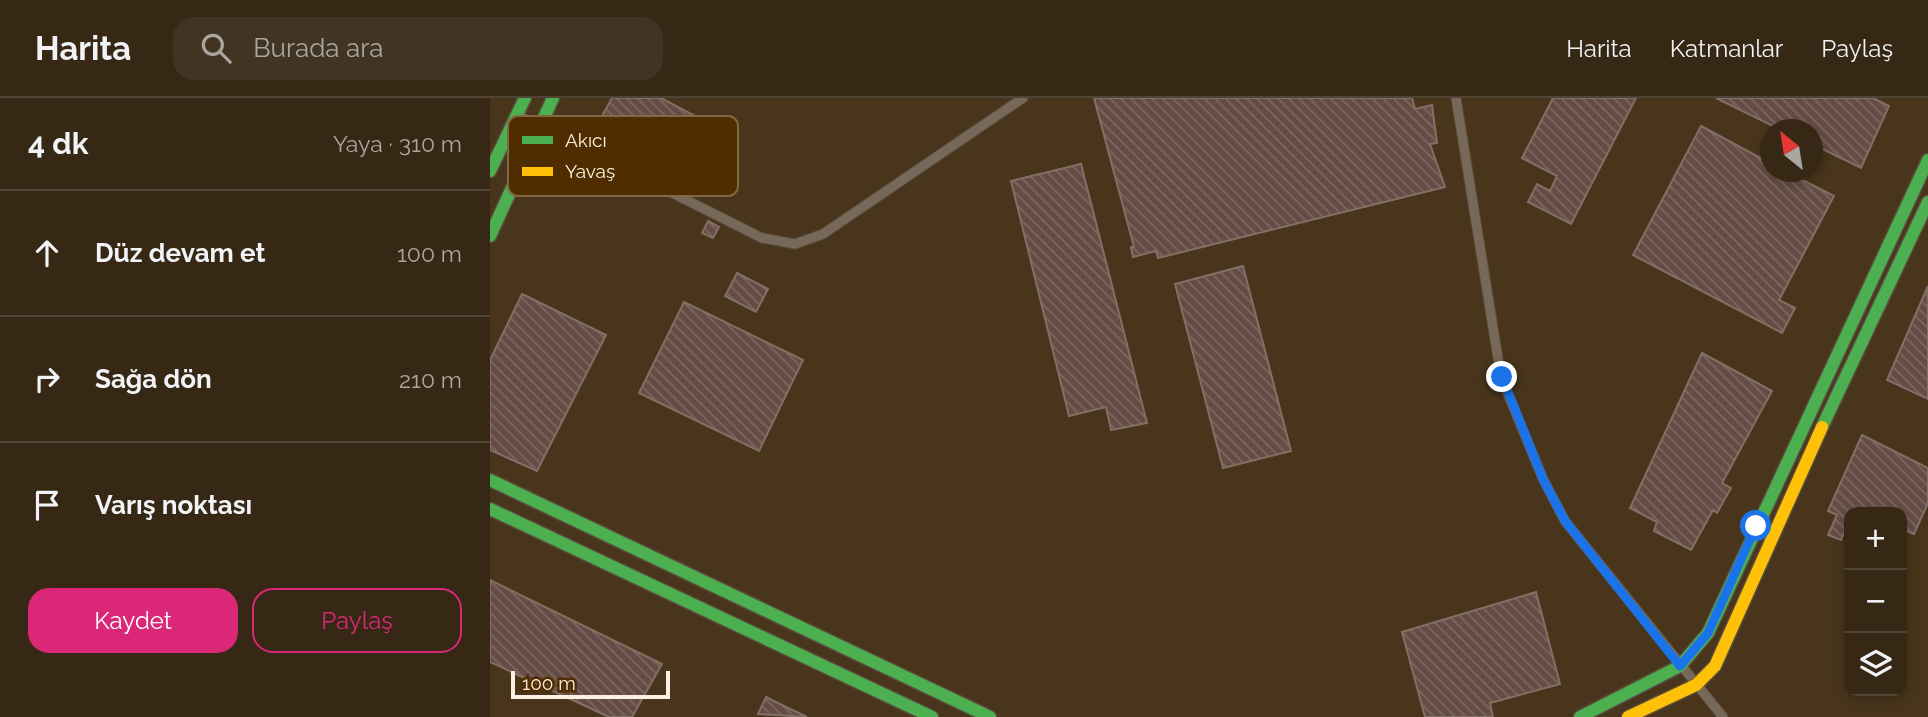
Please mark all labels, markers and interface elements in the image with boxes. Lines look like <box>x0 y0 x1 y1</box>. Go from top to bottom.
search box <box>173 17 663 80</box>
text: Harita <box>35 29 131 68</box>
icon: search <box>197 29 235 67</box>
text: Burada ara <box>253 33 384 63</box>
text: Harita <box>1566 34 1632 63</box>
text: Katmanlar <box>1670 34 1783 63</box>
text: Paylaş <box>1821 34 1893 63</box>
legend <box>508 116 738 196</box>
north arrow <box>1760 119 1823 182</box>
text: 4 dk <box>28 126 88 161</box>
text: Akıcı <box>565 129 607 151</box>
text: Yaya · 310 m <box>333 130 462 157</box>
text: Yavaş <box>565 160 615 182</box>
icon: ahead <box>28 234 66 272</box>
text: Düz devam et <box>95 238 265 268</box>
text: 100 m <box>397 240 462 267</box>
icon: right <box>28 360 66 398</box>
route end <box>1486 361 1517 392</box>
text: Sağa dön <box>95 364 212 394</box>
text: 210 m <box>399 366 462 393</box>
icon: arrive <box>28 486 66 524</box>
text: Varış noktası <box>95 490 252 520</box>
map controls <box>1844 507 1907 696</box>
button: + <box>1844 507 1907 570</box>
route start <box>1740 510 1771 541</box>
button: − <box>1844 570 1907 633</box>
button: Kaydet <box>28 588 238 653</box>
button: Paylaş <box>252 588 462 653</box>
button: layers <box>1844 633 1907 696</box>
scale bar <box>511 668 670 700</box>
text: 100 m <box>522 672 576 694</box>

